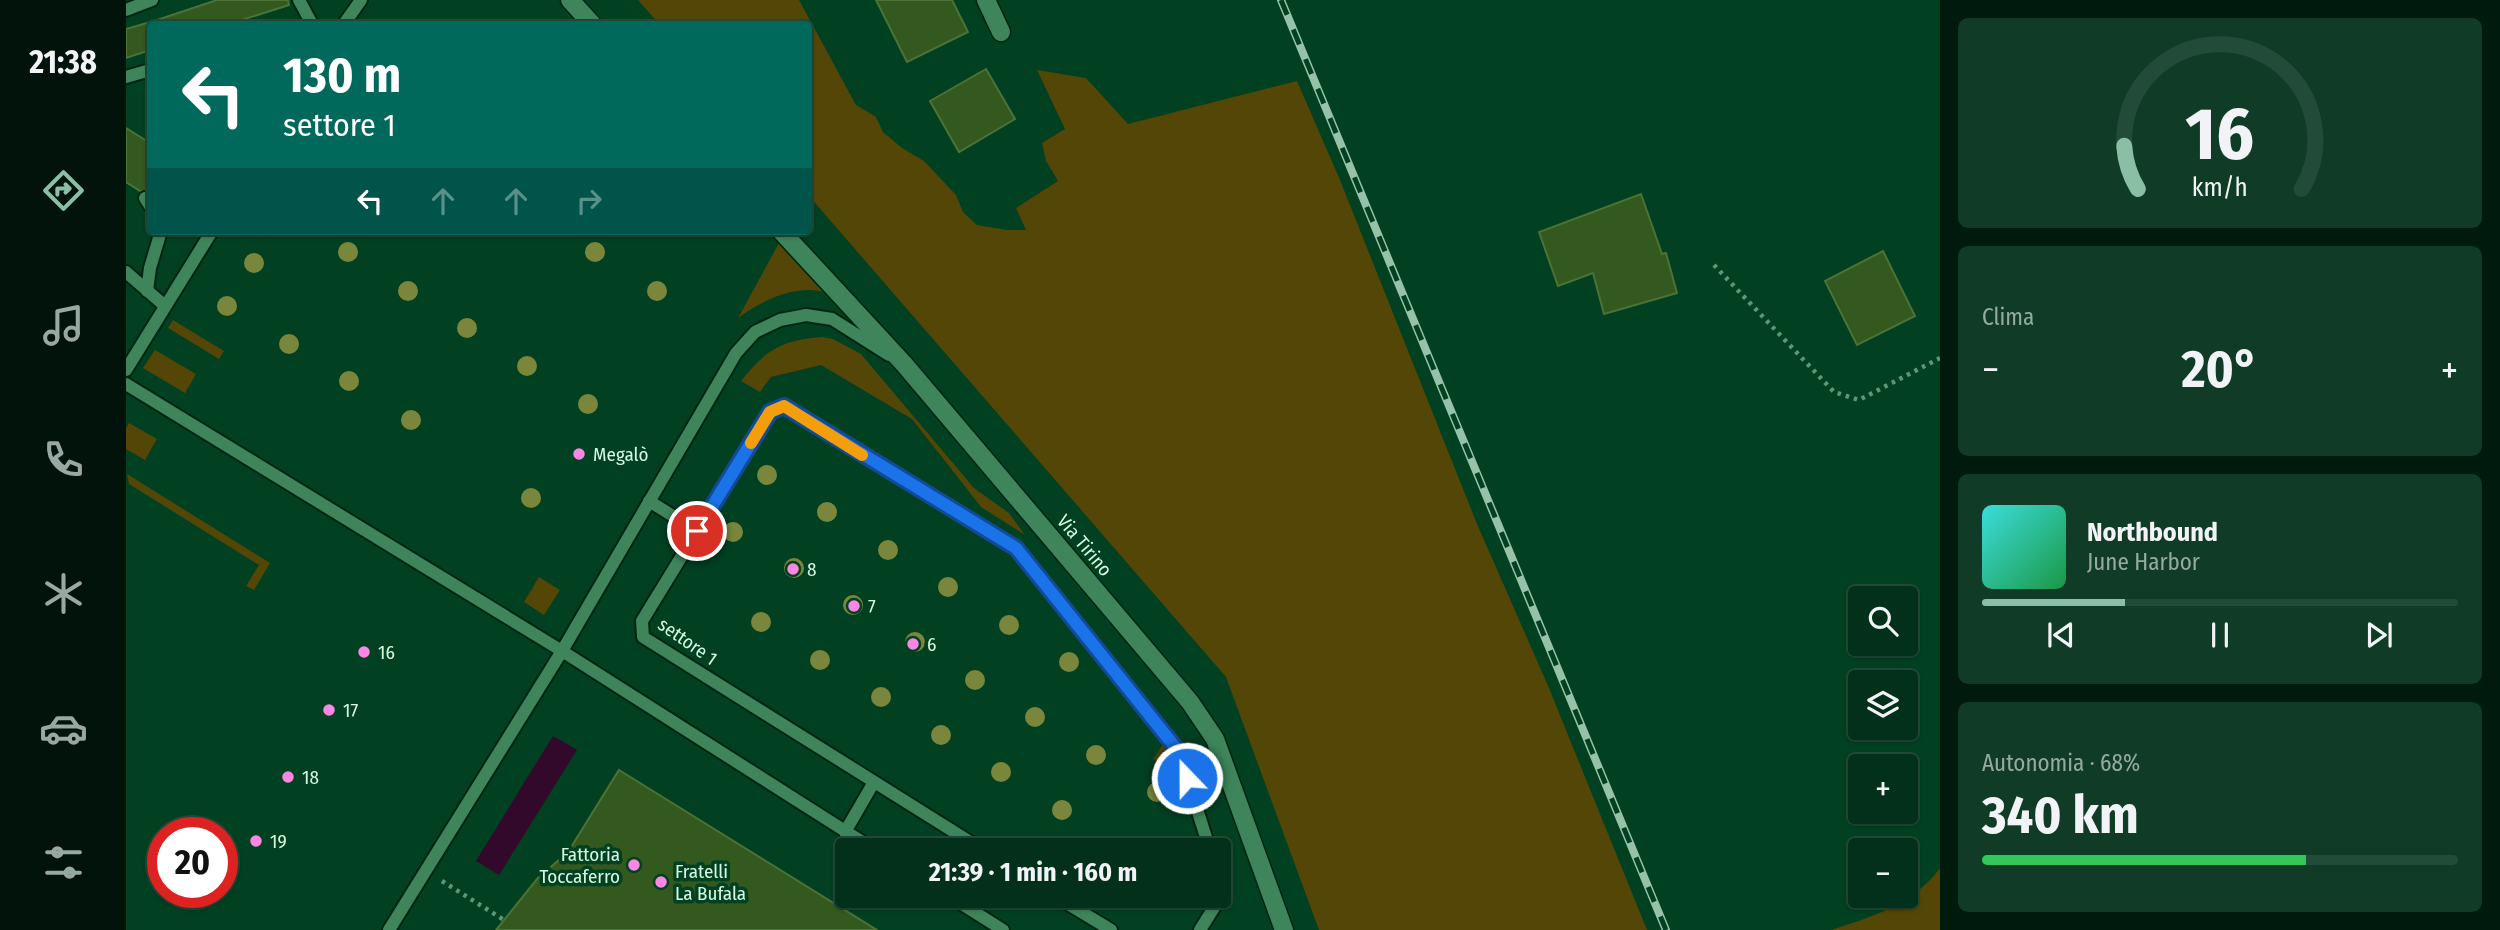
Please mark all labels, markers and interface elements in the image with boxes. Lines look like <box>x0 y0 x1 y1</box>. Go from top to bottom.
text: 21:38 <box>29 43 97 81</box>
text: 130 m <box>283 46 401 105</box>
icon: left <box>168 49 259 140</box>
text: 16 <box>2186 91 2254 178</box>
text: settore 1 <box>283 106 396 144</box>
icon: directions <box>39 166 88 215</box>
text: km/h <box>2192 173 2248 203</box>
icon: left <box>351 182 389 220</box>
icon: ahead <box>424 182 462 220</box>
icon: ahead <box>497 182 535 220</box>
icon: right <box>570 182 608 220</box>
icon: music <box>39 301 88 350</box>
text: Clima <box>1982 303 2034 331</box>
text: 20° <box>2182 338 2258 401</box>
text: − <box>1982 347 1999 393</box>
text: + <box>2441 347 2458 393</box>
icon: phone <box>39 435 88 484</box>
place label: Megalò <box>593 443 649 466</box>
marker: Megalò <box>571 446 587 462</box>
pin <box>667 501 727 561</box>
street label: Via Tirino <box>1052 510 1117 581</box>
icon: arrive <box>678 512 716 550</box>
text: Northbound <box>2087 517 2218 548</box>
text: June Harbor <box>2087 548 2200 576</box>
place label: 8 <box>807 558 817 581</box>
marker: 8 <box>785 561 801 577</box>
icon: climate <box>39 569 88 618</box>
map controls <box>1848 586 1918 908</box>
button: search <box>1848 586 1918 656</box>
place label: 7 <box>868 595 876 618</box>
marker: 7 <box>846 598 862 614</box>
street label: settore 1 <box>654 613 722 670</box>
icon: previous <box>2042 616 2080 654</box>
icon: pause <box>2201 616 2239 654</box>
icon: next <box>2360 616 2398 654</box>
place label: 6 <box>927 633 936 656</box>
marker: 6 <box>905 636 921 652</box>
place label: 16 <box>378 641 395 664</box>
marker: 16 <box>356 644 372 660</box>
button: layers <box>1848 670 1918 740</box>
place label: 17 <box>343 699 358 722</box>
marker: 17 <box>321 702 337 718</box>
icon: car <box>39 704 88 753</box>
position arrow <box>1150 741 1224 815</box>
text: Autonomia · 68% <box>1982 749 2140 777</box>
button: + <box>1848 754 1918 824</box>
place label: 18 <box>302 766 319 789</box>
marker: 18 <box>280 769 296 785</box>
text: 340 km <box>1982 784 2139 847</box>
speed limit sign: 20 <box>147 817 238 908</box>
place label: 19 <box>270 830 287 853</box>
marker: 19 <box>248 833 264 849</box>
icon: filters <box>39 838 88 887</box>
button: − <box>1848 838 1918 908</box>
place label: Fattoria Toccaferro <box>539 843 620 888</box>
marker: Fattoria Toccaferro <box>626 857 642 873</box>
text: 21:39 · 1 min · 160 m <box>929 857 1137 888</box>
place label: Fratelli La Bufala <box>675 860 746 905</box>
marker: Fratelli La Bufala <box>653 874 669 890</box>

